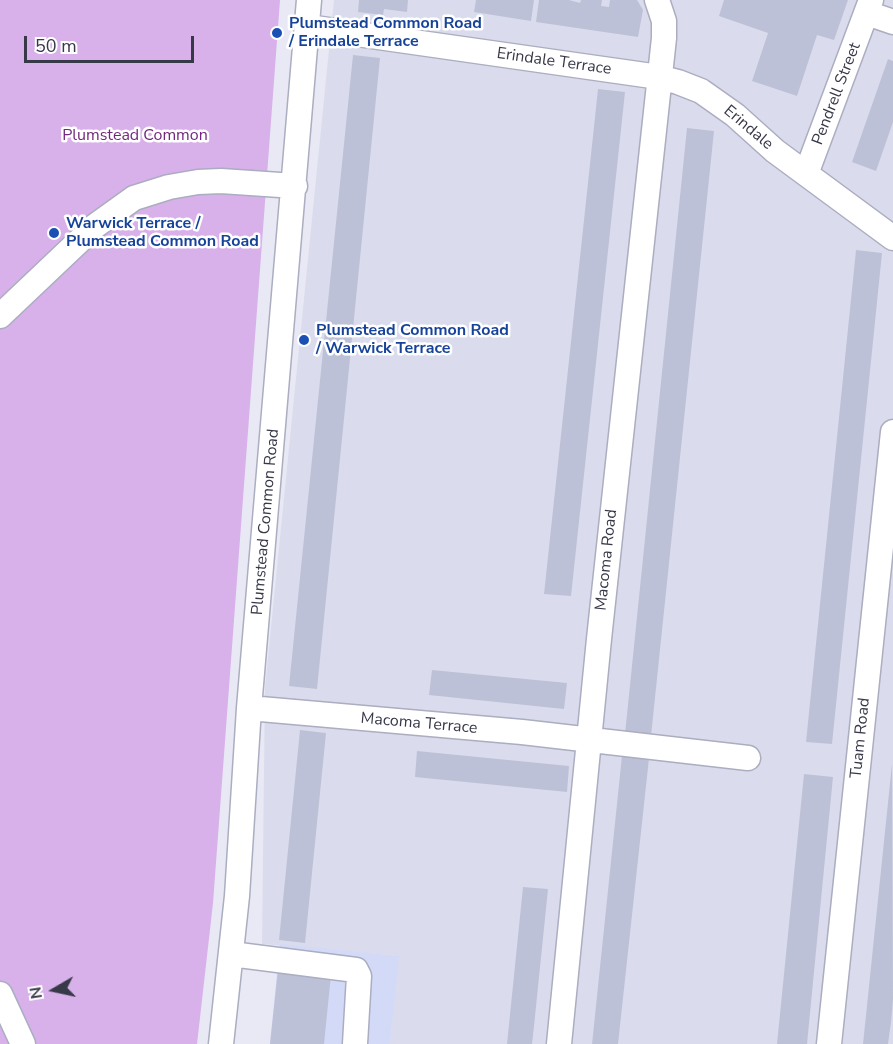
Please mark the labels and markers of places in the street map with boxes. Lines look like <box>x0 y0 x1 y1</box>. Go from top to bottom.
place label: Plumstead Common Road / Erindale Terrace <box>289 14 482 52</box>
marker: Plumstead Common Road / Erindale Terrace <box>270 26 284 40</box>
place label: Warwick Terrace / Plumstead Common Road <box>66 214 259 252</box>
marker: Warwick Terrace / Plumstead Common Road <box>47 226 61 240</box>
place label: Plumstead Common Road / Warwick Terrace <box>316 321 509 359</box>
marker: Plumstead Common Road / Warwick Terrace <box>297 333 311 347</box>

